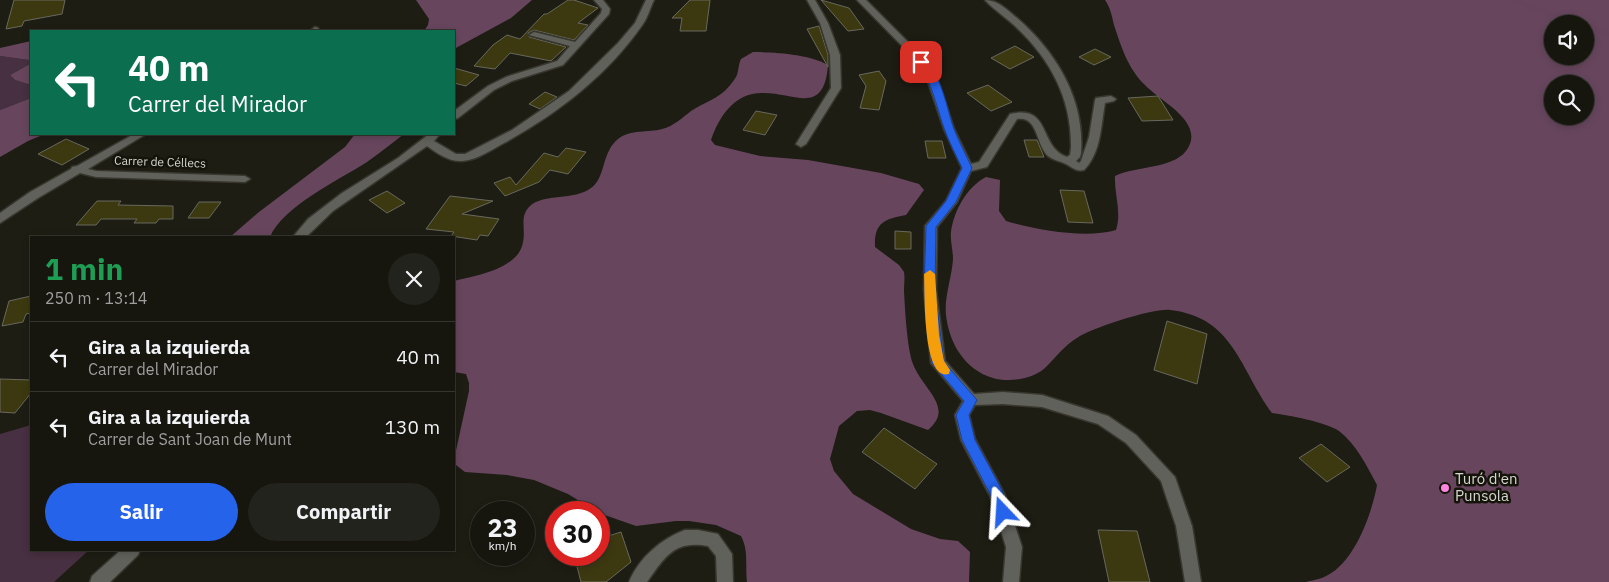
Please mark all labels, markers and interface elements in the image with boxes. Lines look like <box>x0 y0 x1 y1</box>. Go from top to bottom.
map controls <box>1544 15 1594 125</box>
button: sound <box>1544 15 1594 65</box>
pin <box>900 41 942 83</box>
text: 40 m <box>128 45 210 91</box>
icon: arrive <box>907 48 935 76</box>
icon: left <box>45 50 110 115</box>
button: search <box>1544 75 1594 125</box>
text: Carrer del Mirador <box>128 89 307 118</box>
street label: Carrer de Céllecs <box>114 152 206 171</box>
text: 1 min <box>45 249 123 288</box>
button: close <box>388 253 440 305</box>
text: 250 m · 13:14 <box>45 288 147 308</box>
text: Gira a la izquierda <box>88 335 250 359</box>
icon: left <box>45 343 73 371</box>
text: 40 m <box>396 345 440 369</box>
text: Carrer del Mirador <box>88 359 218 379</box>
text: Gira a la izquierda <box>88 405 250 429</box>
icon: left <box>45 413 73 441</box>
text: 130 m <box>385 415 440 439</box>
text: Carrer de Sant Joan de Munt <box>88 429 292 449</box>
place label: Turó d'en Punsola <box>1455 469 1518 505</box>
marker: Turó d'en Punsola <box>1439 482 1451 494</box>
button: Salir <box>45 483 238 541</box>
button: Compartir <box>248 483 440 541</box>
position arrow <box>976 485 1028 537</box>
speed limit sign: 30 <box>545 501 610 566</box>
text: 23 <box>487 511 518 544</box>
text: km/h <box>488 538 517 553</box>

